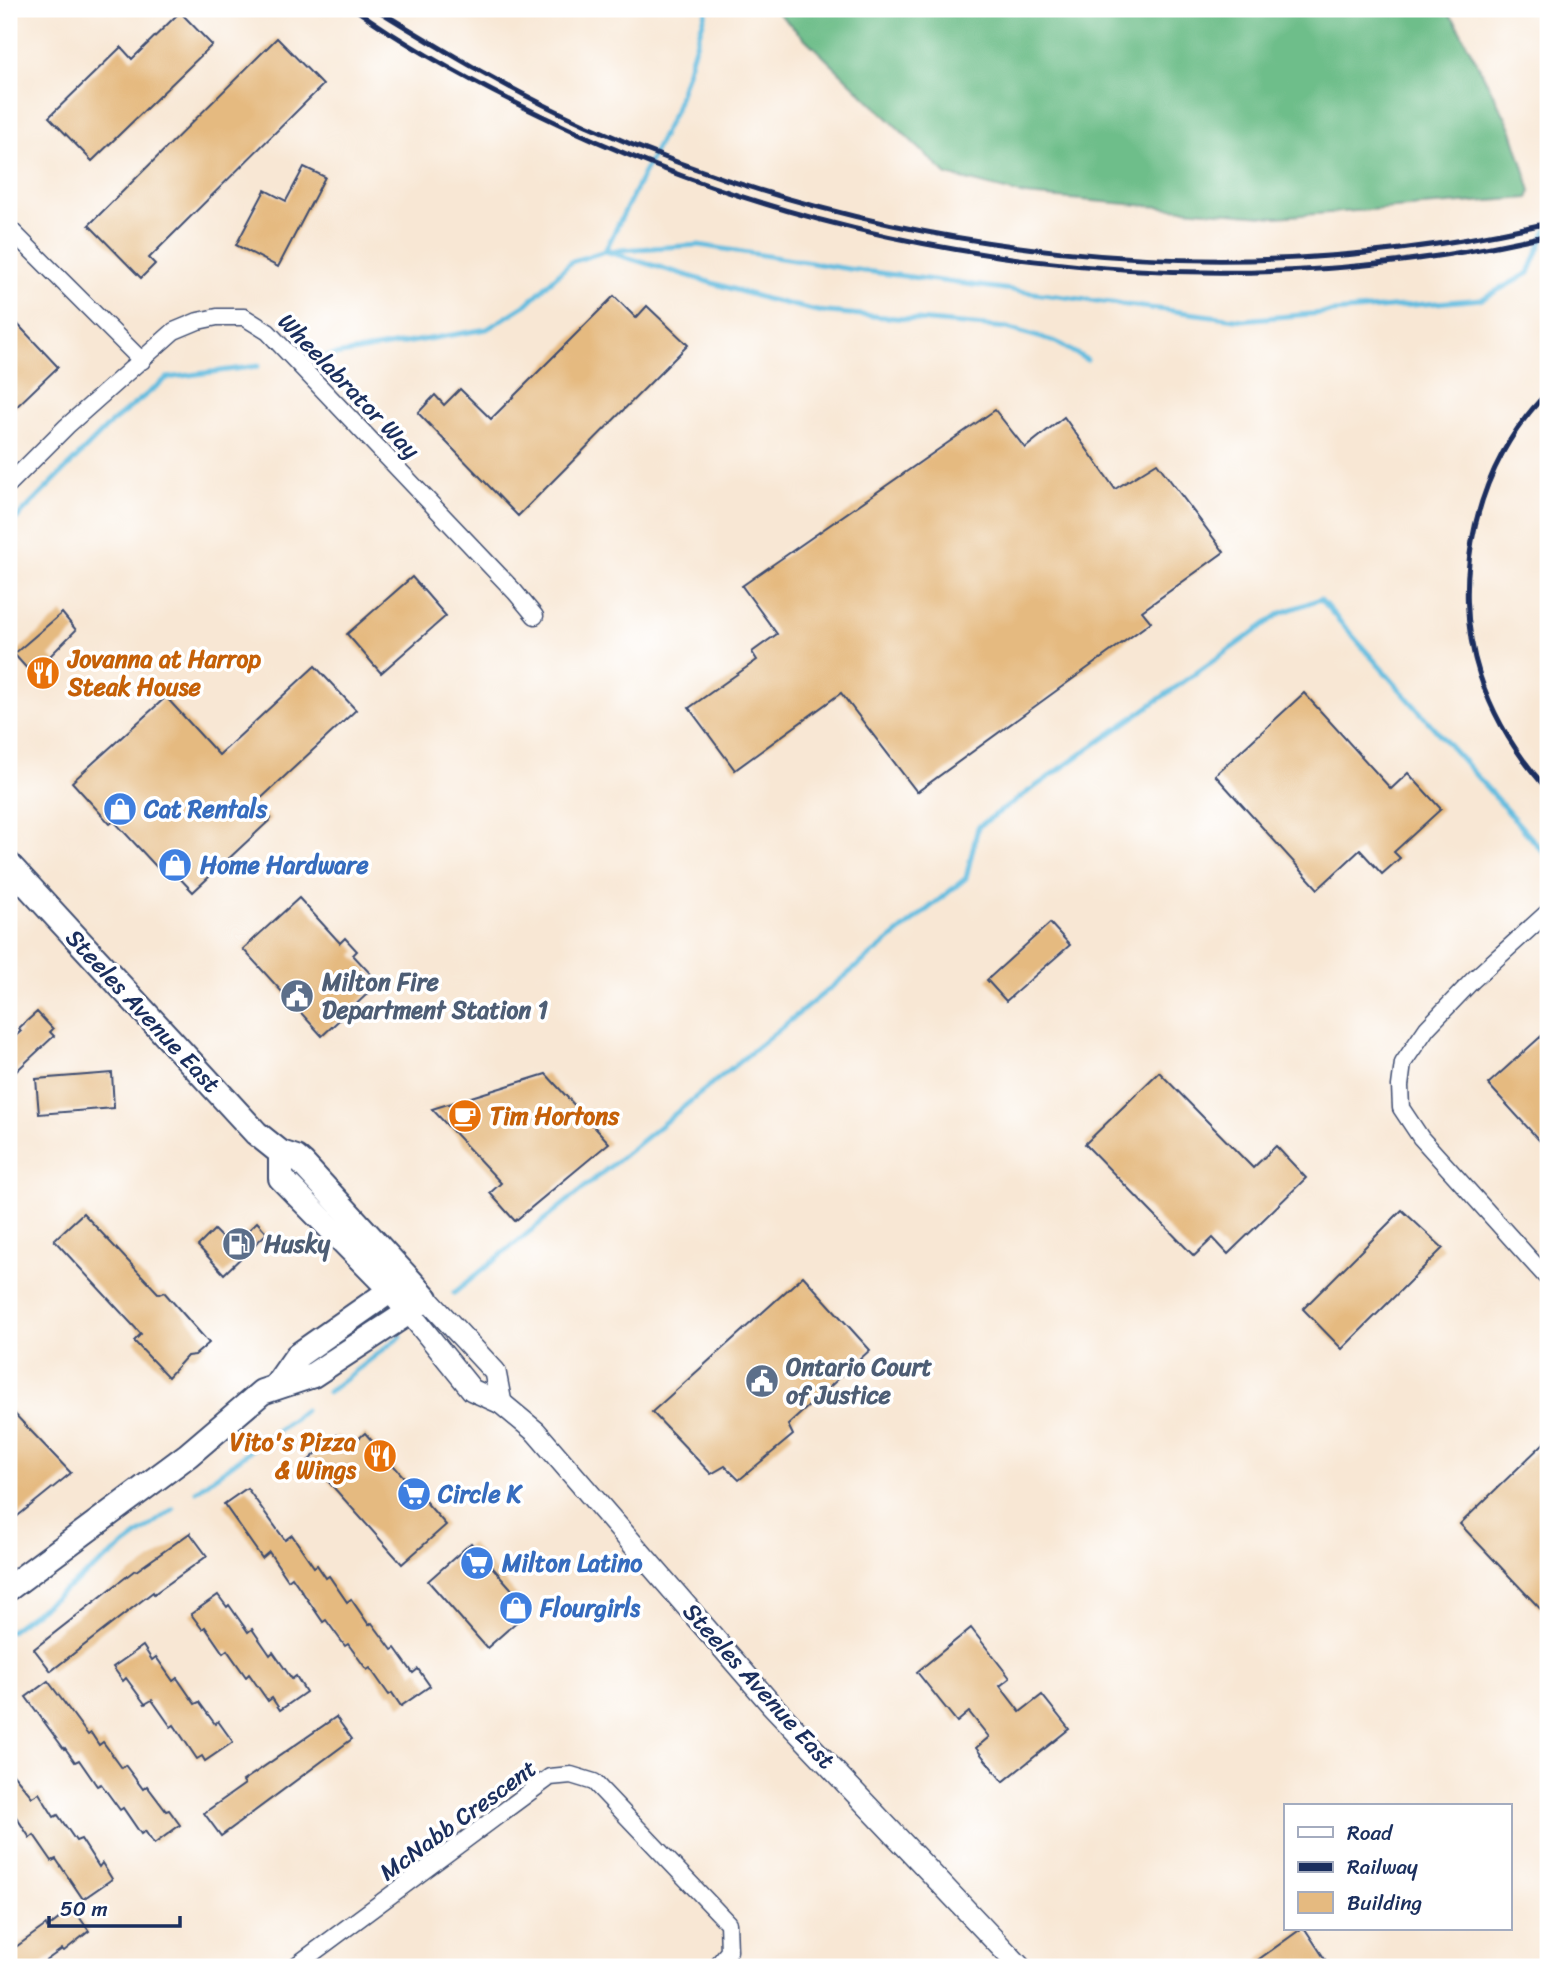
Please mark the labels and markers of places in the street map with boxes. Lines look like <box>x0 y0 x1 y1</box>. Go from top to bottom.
place label: Jovanna at Harrop Steak House <box>66 638 261 708</box>
restaurant icon: Jovanna at Harrop Steak House <box>24 654 62 692</box>
place label: Cat Rentals <box>143 788 268 830</box>
shop icon: Cat Rentals <box>101 790 139 828</box>
place label: Home Hardware <box>200 844 369 886</box>
shop icon: Home Hardware <box>156 846 194 884</box>
place label: Milton Fire Department Station 1 <box>321 961 548 1031</box>
public building icon: Milton Fire Department Station 1 <box>278 977 316 1015</box>
place label: Tim Hortons <box>490 1095 620 1137</box>
cafe icon: Tim Hortons <box>446 1097 484 1135</box>
place label: Husky <box>264 1223 331 1265</box>
fuel station icon: Husky <box>220 1225 258 1263</box>
place label: Ontario Court of Justice <box>786 1346 932 1416</box>
public building icon: Ontario Court of Justice <box>743 1362 781 1400</box>
place label: Vito's Pizza & Wings <box>230 1421 357 1491</box>
restaurant icon: Vito's Pizza & Wings <box>361 1437 399 1475</box>
place label: Circle K <box>437 1473 524 1515</box>
supermarket icon: Circle K <box>395 1475 433 1513</box>
place label: Milton Latino <box>501 1542 643 1584</box>
supermarket icon: Milton Latino <box>458 1544 496 1582</box>
place label: Flourgirls <box>539 1587 641 1629</box>
shop icon: Flourgirls <box>497 1589 535 1627</box>

